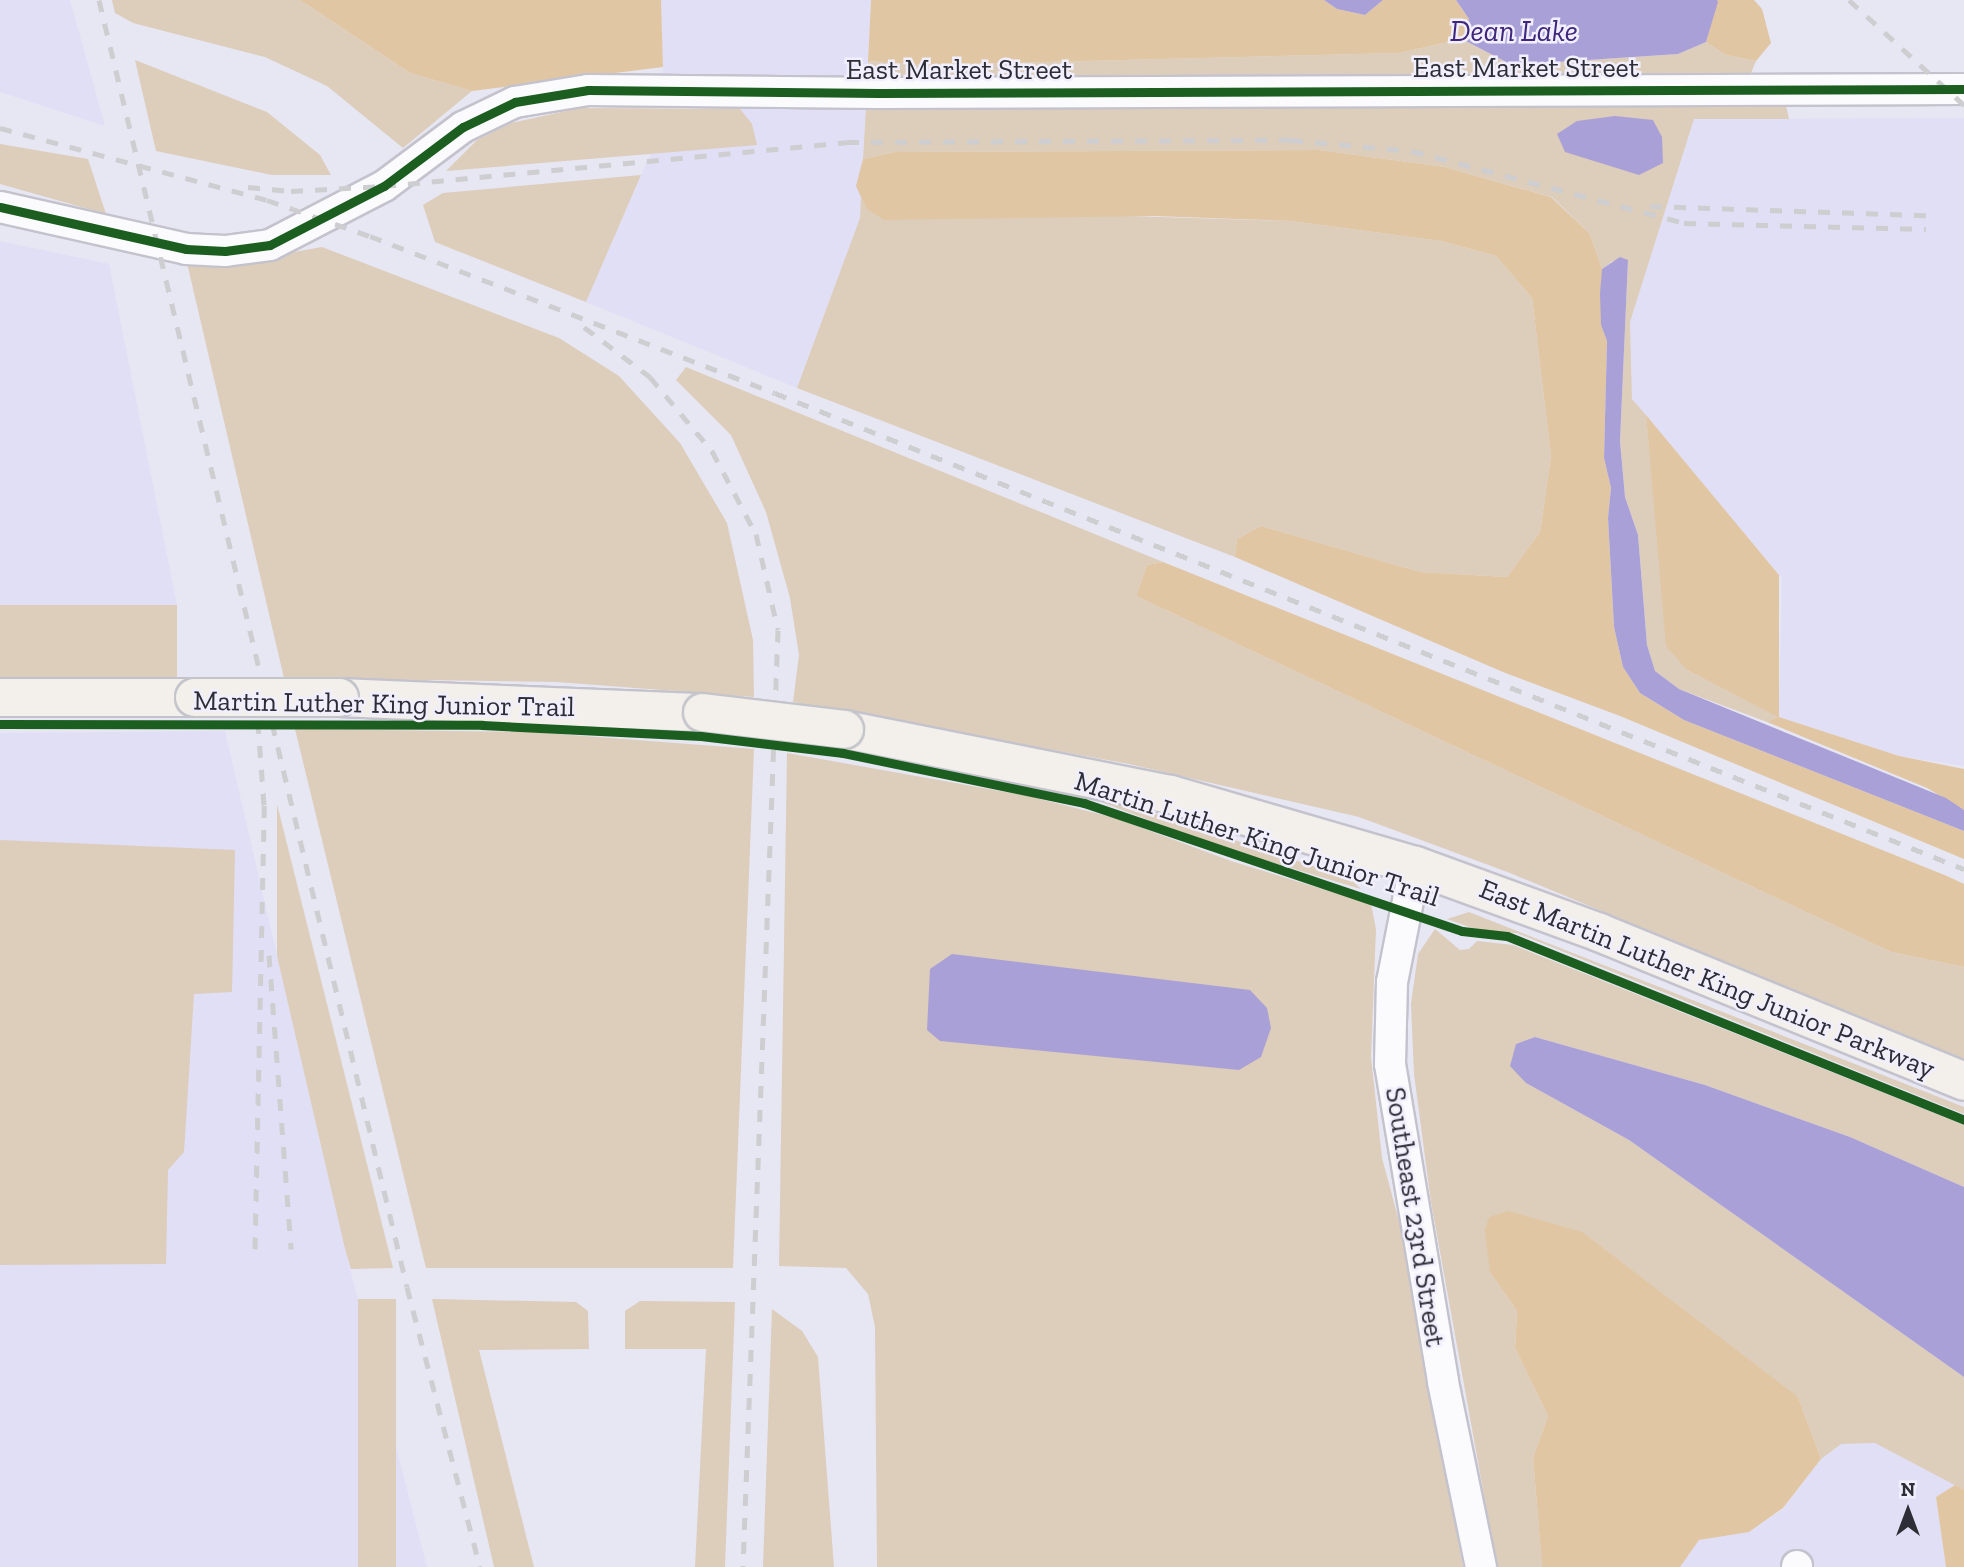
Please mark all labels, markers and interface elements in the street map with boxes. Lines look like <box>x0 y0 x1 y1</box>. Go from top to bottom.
water label: Dean Lake <box>1450 13 1578 49</box>
street label: East Market Street <box>1413 51 1639 85</box>
street label: East Market Street <box>846 53 1072 87</box>
street label: Martin Luther King Junior Trail <box>192 684 576 724</box>
street label: Martin Luther King Junior Trail <box>1069 764 1445 914</box>
street label: East Martin Luther King Junior Parkway <box>1474 872 1940 1086</box>
street label: Southeast 23rd Street <box>1378 1085 1452 1349</box>
north arrow <box>1873 1476 1943 1546</box>
text: N <box>1901 1478 1915 1501</box>

